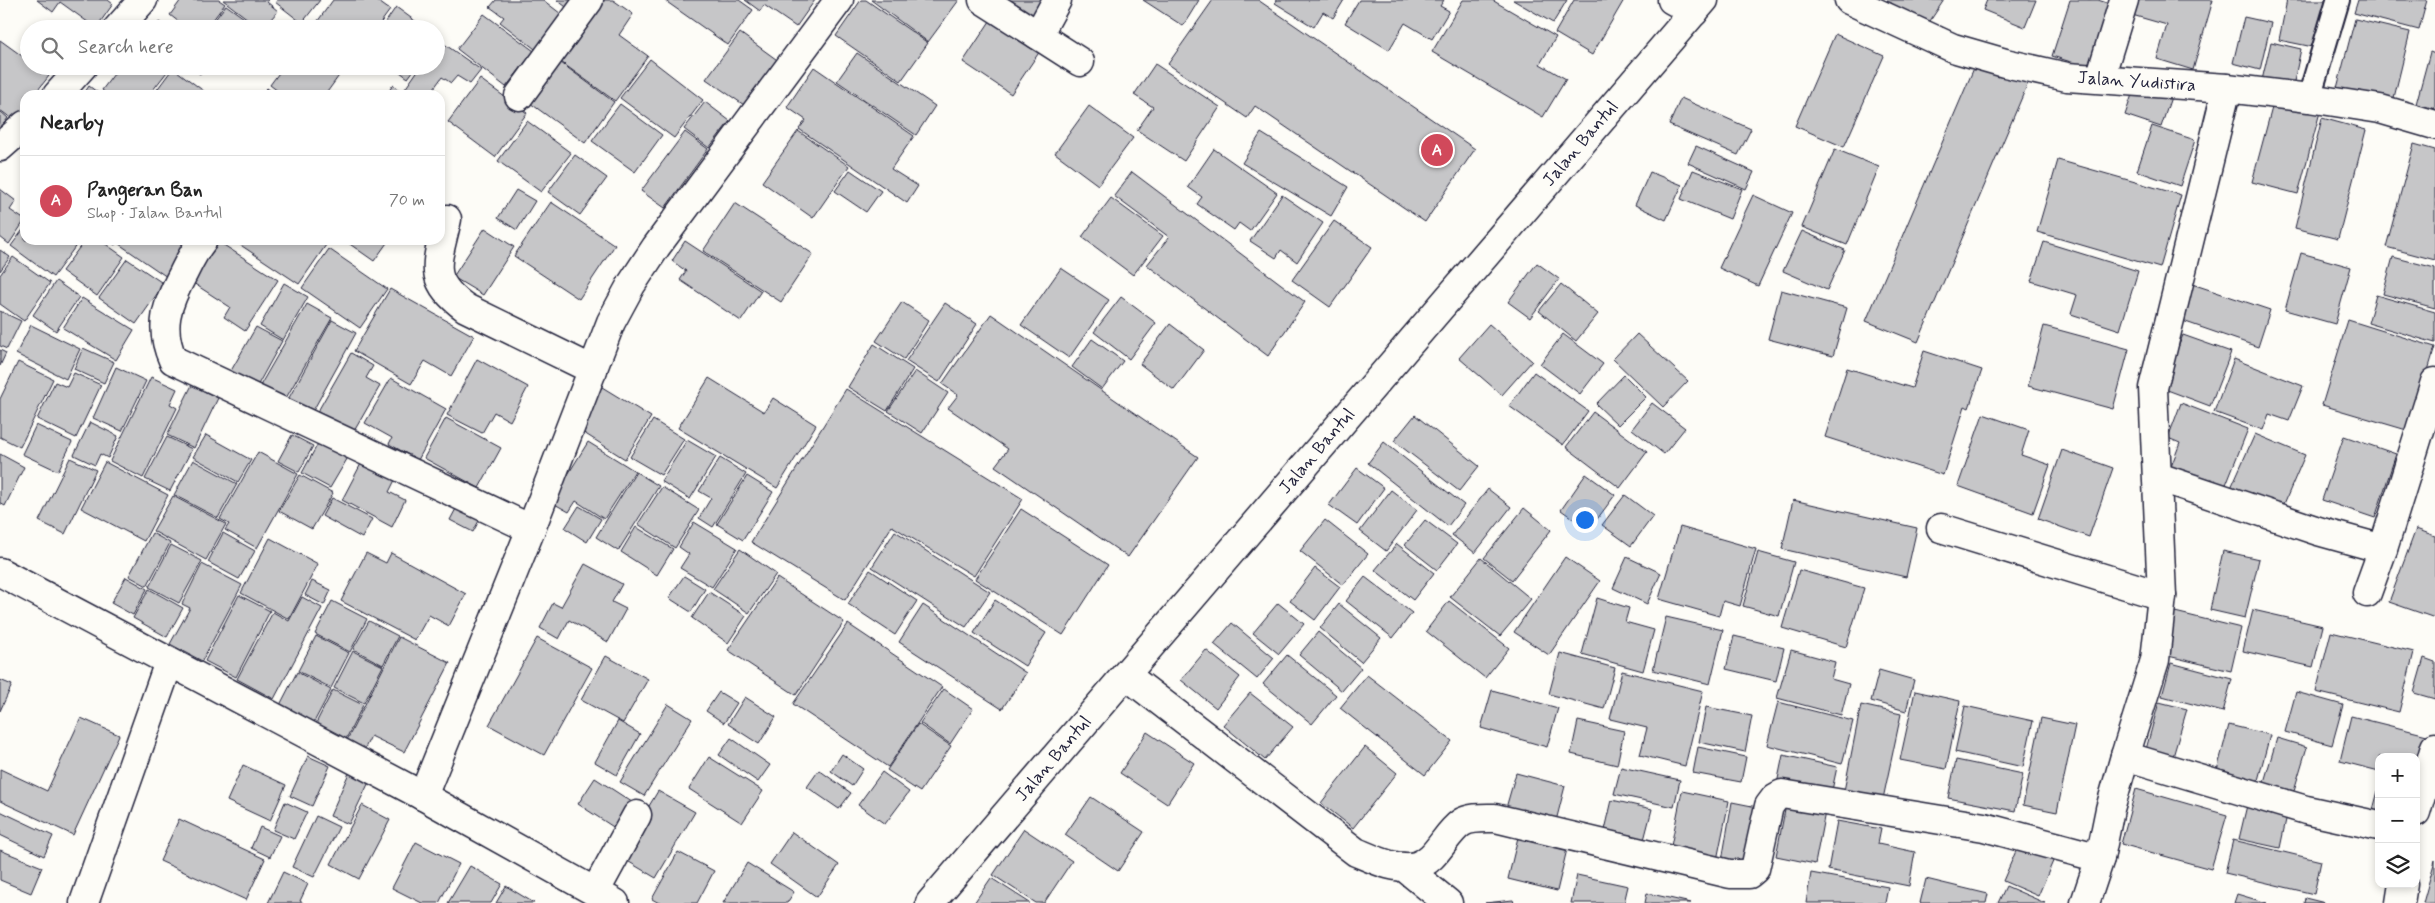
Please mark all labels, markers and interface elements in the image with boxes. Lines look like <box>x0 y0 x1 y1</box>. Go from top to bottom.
search box <box>20 20 445 75</box>
icon: search <box>38 34 66 62</box>
text: Search here <box>78 35 174 60</box>
street label: Jalan Yudistira <box>2076 66 2197 98</box>
street label: Jalan Bantul <box>1537 96 1624 192</box>
text: Nearby <box>40 109 104 137</box>
pin: A <box>1421 131 1453 169</box>
text: Pangeran Ban <box>87 178 202 203</box>
text: A <box>51 190 61 211</box>
text: 70 m <box>389 190 425 211</box>
text: Shop · Jalan Bantul <box>87 203 223 224</box>
street label: Jalan Bantul <box>1274 403 1361 499</box>
your location <box>1572 507 1598 533</box>
street label: Jalan Bantul <box>1010 711 1097 807</box>
map controls <box>2375 753 2420 888</box>
button: + <box>2375 753 2420 798</box>
button: − <box>2375 798 2420 843</box>
button: layers <box>2375 843 2420 888</box>

